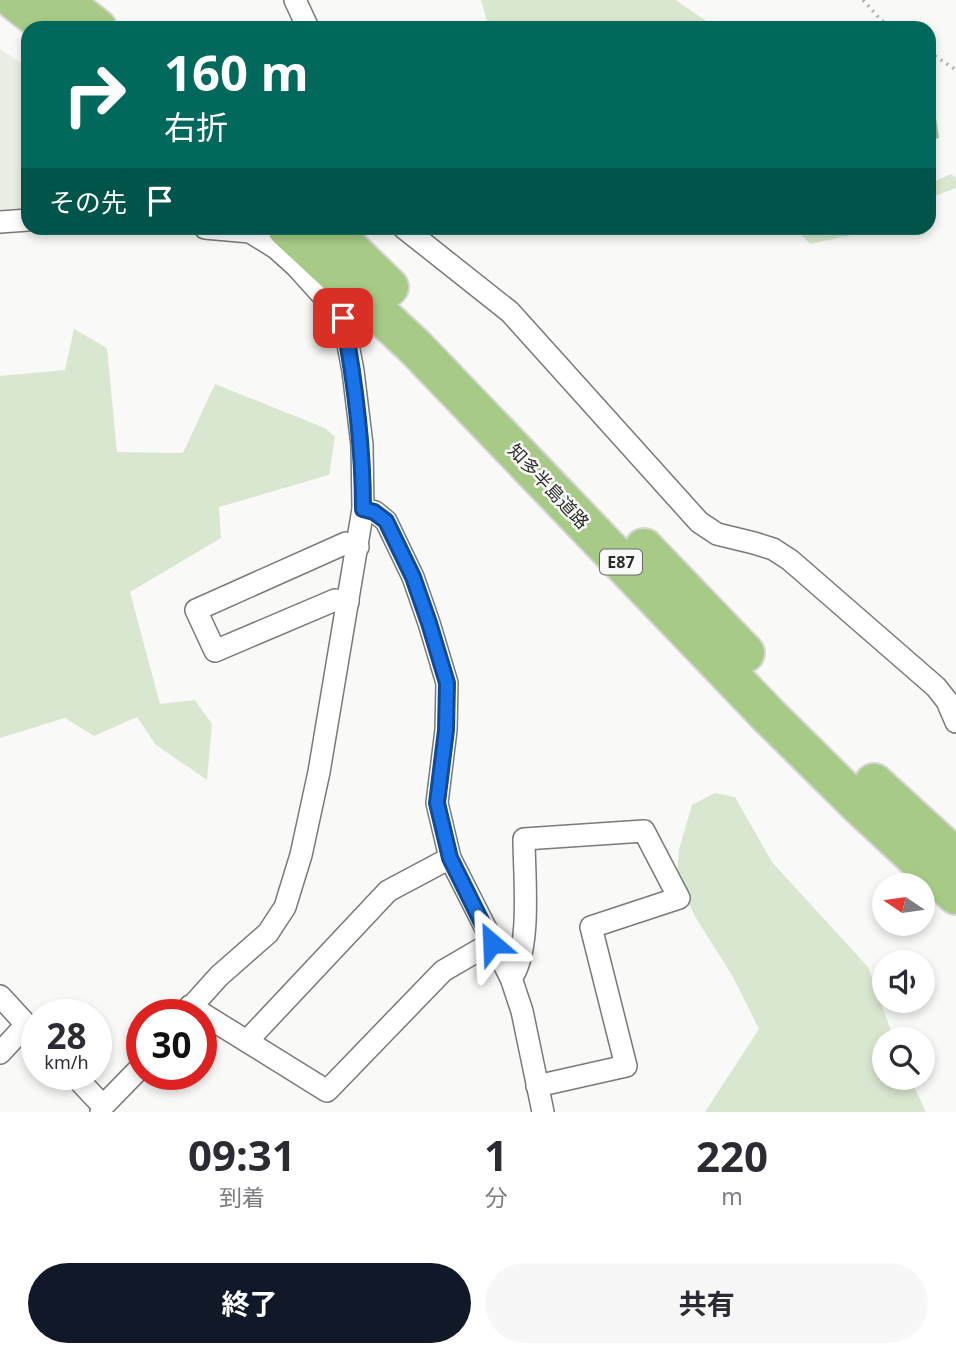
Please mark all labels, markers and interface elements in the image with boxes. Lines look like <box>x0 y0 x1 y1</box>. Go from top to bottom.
text: 160 m <box>164 39 309 105</box>
icon: right <box>49 49 140 140</box>
text: 右折 <box>164 105 228 148</box>
icon: arrive <box>141 182 179 220</box>
text: その先 <box>49 184 127 220</box>
pin <box>313 288 373 348</box>
icon: arrive <box>324 299 362 337</box>
street label: 知多半島道路 <box>503 438 595 534</box>
road number: E87 <box>600 550 642 575</box>
north arrow <box>872 873 934 936</box>
map controls <box>872 873 935 1090</box>
position arrow <box>455 906 529 980</box>
button: sound <box>872 950 935 1013</box>
speed limit sign: 30 <box>126 999 217 1090</box>
text: 28 <box>46 1012 87 1059</box>
button: search <box>872 1027 935 1090</box>
text: km/h <box>44 1050 89 1074</box>
text: 09:31 <box>188 1126 296 1183</box>
text: 1 <box>484 1126 508 1183</box>
text: 220 <box>696 1127 768 1184</box>
text: m <box>721 1180 743 1212</box>
text: 到着 <box>219 1181 265 1213</box>
text: 分 <box>484 1181 507 1213</box>
button: 終了 <box>28 1263 471 1343</box>
button: 共有 <box>485 1263 928 1343</box>

